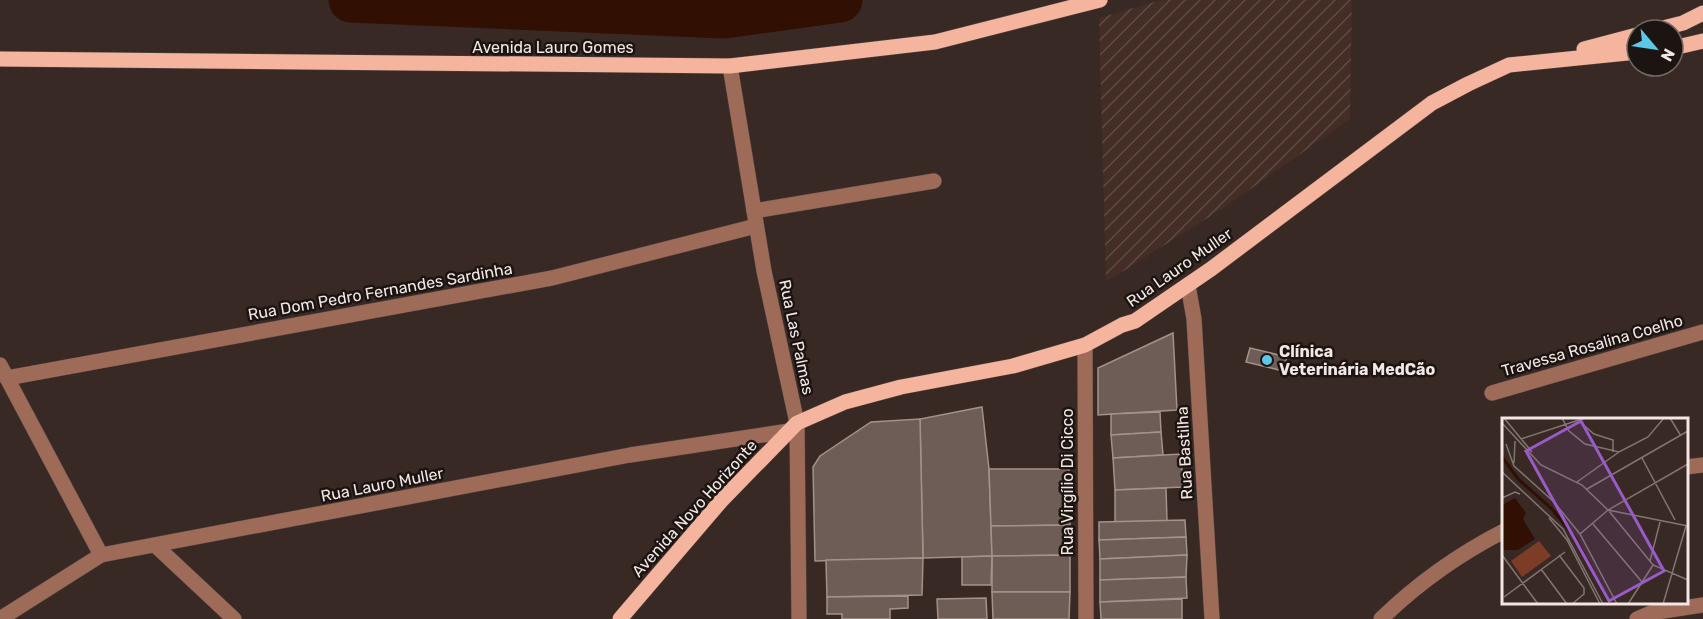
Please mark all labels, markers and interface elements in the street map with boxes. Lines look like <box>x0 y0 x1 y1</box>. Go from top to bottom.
north arrow <box>1625 18 1685 78</box>
street label: Avenida Lauro Gomes <box>472 38 634 57</box>
text: N <box>1657 45 1679 65</box>
street label: Rua Lauro Muller <box>1123 224 1236 311</box>
street label: Rua Dom Pedro Fernandes Sardinha <box>246 259 514 324</box>
street label: Rua Las Palmas <box>775 278 818 396</box>
street label: Travessa Rosalina Coelho <box>1499 310 1685 380</box>
place label: Clínica Veterinária MedCão <box>1279 342 1435 379</box>
marker: Clínica Veterinária MedCão <box>1260 353 1274 367</box>
street label: Rua Bastilha <box>1173 406 1196 500</box>
street label: Rua Virgílio Di Cicco <box>1058 408 1077 556</box>
inset map <box>1502 418 1688 604</box>
street label: Avenida Novo Horizonte <box>628 436 761 581</box>
street label: Rua Lauro Muller <box>319 463 445 506</box>

